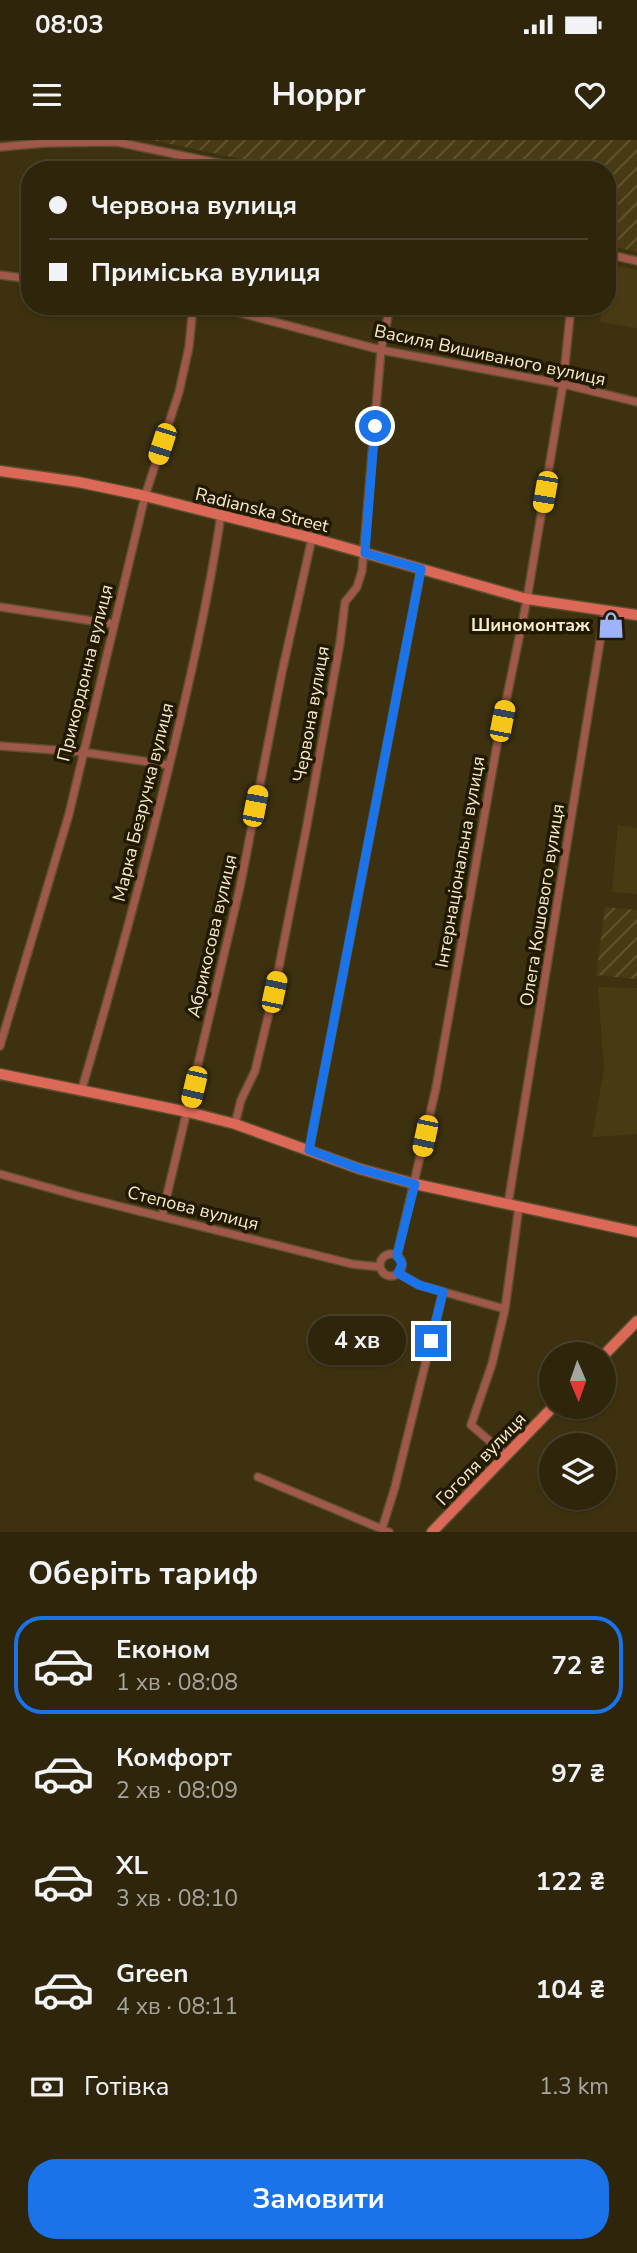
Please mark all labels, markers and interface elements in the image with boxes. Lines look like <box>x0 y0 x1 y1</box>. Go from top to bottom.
text: 08:03 <box>35 7 104 42</box>
text: Hoppr <box>271 73 366 116</box>
icon: menu <box>28 76 66 114</box>
icon: heart <box>571 76 609 114</box>
text: Червона вулиця <box>91 188 297 223</box>
text: Приміська вулиця <box>91 255 321 290</box>
street label: Василя Вишиваного вулиця <box>372 319 608 391</box>
route start <box>359 410 391 442</box>
car <box>146 421 179 467</box>
car <box>532 469 559 515</box>
street label: Radianska Street <box>193 482 332 538</box>
street label: Прикордонна вулиця <box>51 582 119 764</box>
shop icon: Шиномонтаж <box>596 610 626 640</box>
place label: Шиномонтаж <box>471 613 590 637</box>
street label: Червона вулиця <box>287 644 335 784</box>
car <box>488 698 517 744</box>
street label: Марка Безручка вулиця <box>107 700 179 904</box>
street label: Інтернаціональна вулиця <box>430 754 490 970</box>
car <box>241 783 270 829</box>
street label: Олега Кошового вулиця <box>514 802 570 1008</box>
street label: Абрикосова вулиця <box>182 852 242 1020</box>
car <box>260 969 289 1015</box>
car <box>180 1064 209 1110</box>
car <box>411 1113 440 1159</box>
street label: Степова вулиця <box>125 1180 261 1236</box>
callout: 4 хв <box>308 1316 406 1366</box>
text: 4 хв <box>334 1325 380 1356</box>
route end <box>415 1325 447 1357</box>
north arrow <box>539 1342 616 1419</box>
map controls <box>539 1342 616 1510</box>
street label: Гоголя вулиця <box>431 1407 531 1511</box>
button: layers <box>539 1433 616 1510</box>
text: Оберіть тариф <box>28 1552 258 1595</box>
text: Економ <box>116 1632 210 1667</box>
icon: car <box>32 1634 95 1697</box>
text: 72 ₴ <box>551 1648 605 1683</box>
text: 1 хв · 08:08 <box>116 1667 238 1698</box>
text: Комфорт <box>116 1740 232 1775</box>
icon: car <box>32 1742 95 1805</box>
text: 97 ₴ <box>551 1756 605 1791</box>
text: 2 хв · 08:09 <box>116 1775 238 1806</box>
text: XL <box>116 1848 148 1883</box>
icon: car <box>32 1850 95 1913</box>
text: 122 ₴ <box>536 1864 605 1899</box>
text: 3 хв · 08:10 <box>116 1883 238 1914</box>
text: Green <box>116 1956 189 1991</box>
icon: car <box>32 1958 95 2021</box>
text: 104 ₴ <box>536 1972 605 2007</box>
text: 4 хв · 08:11 <box>116 1991 238 2022</box>
icon: cash <box>28 2068 66 2106</box>
text: Готівка <box>84 2069 169 2104</box>
text: 1.3 km <box>539 2071 609 2102</box>
button: Замовити <box>28 2159 609 2239</box>

